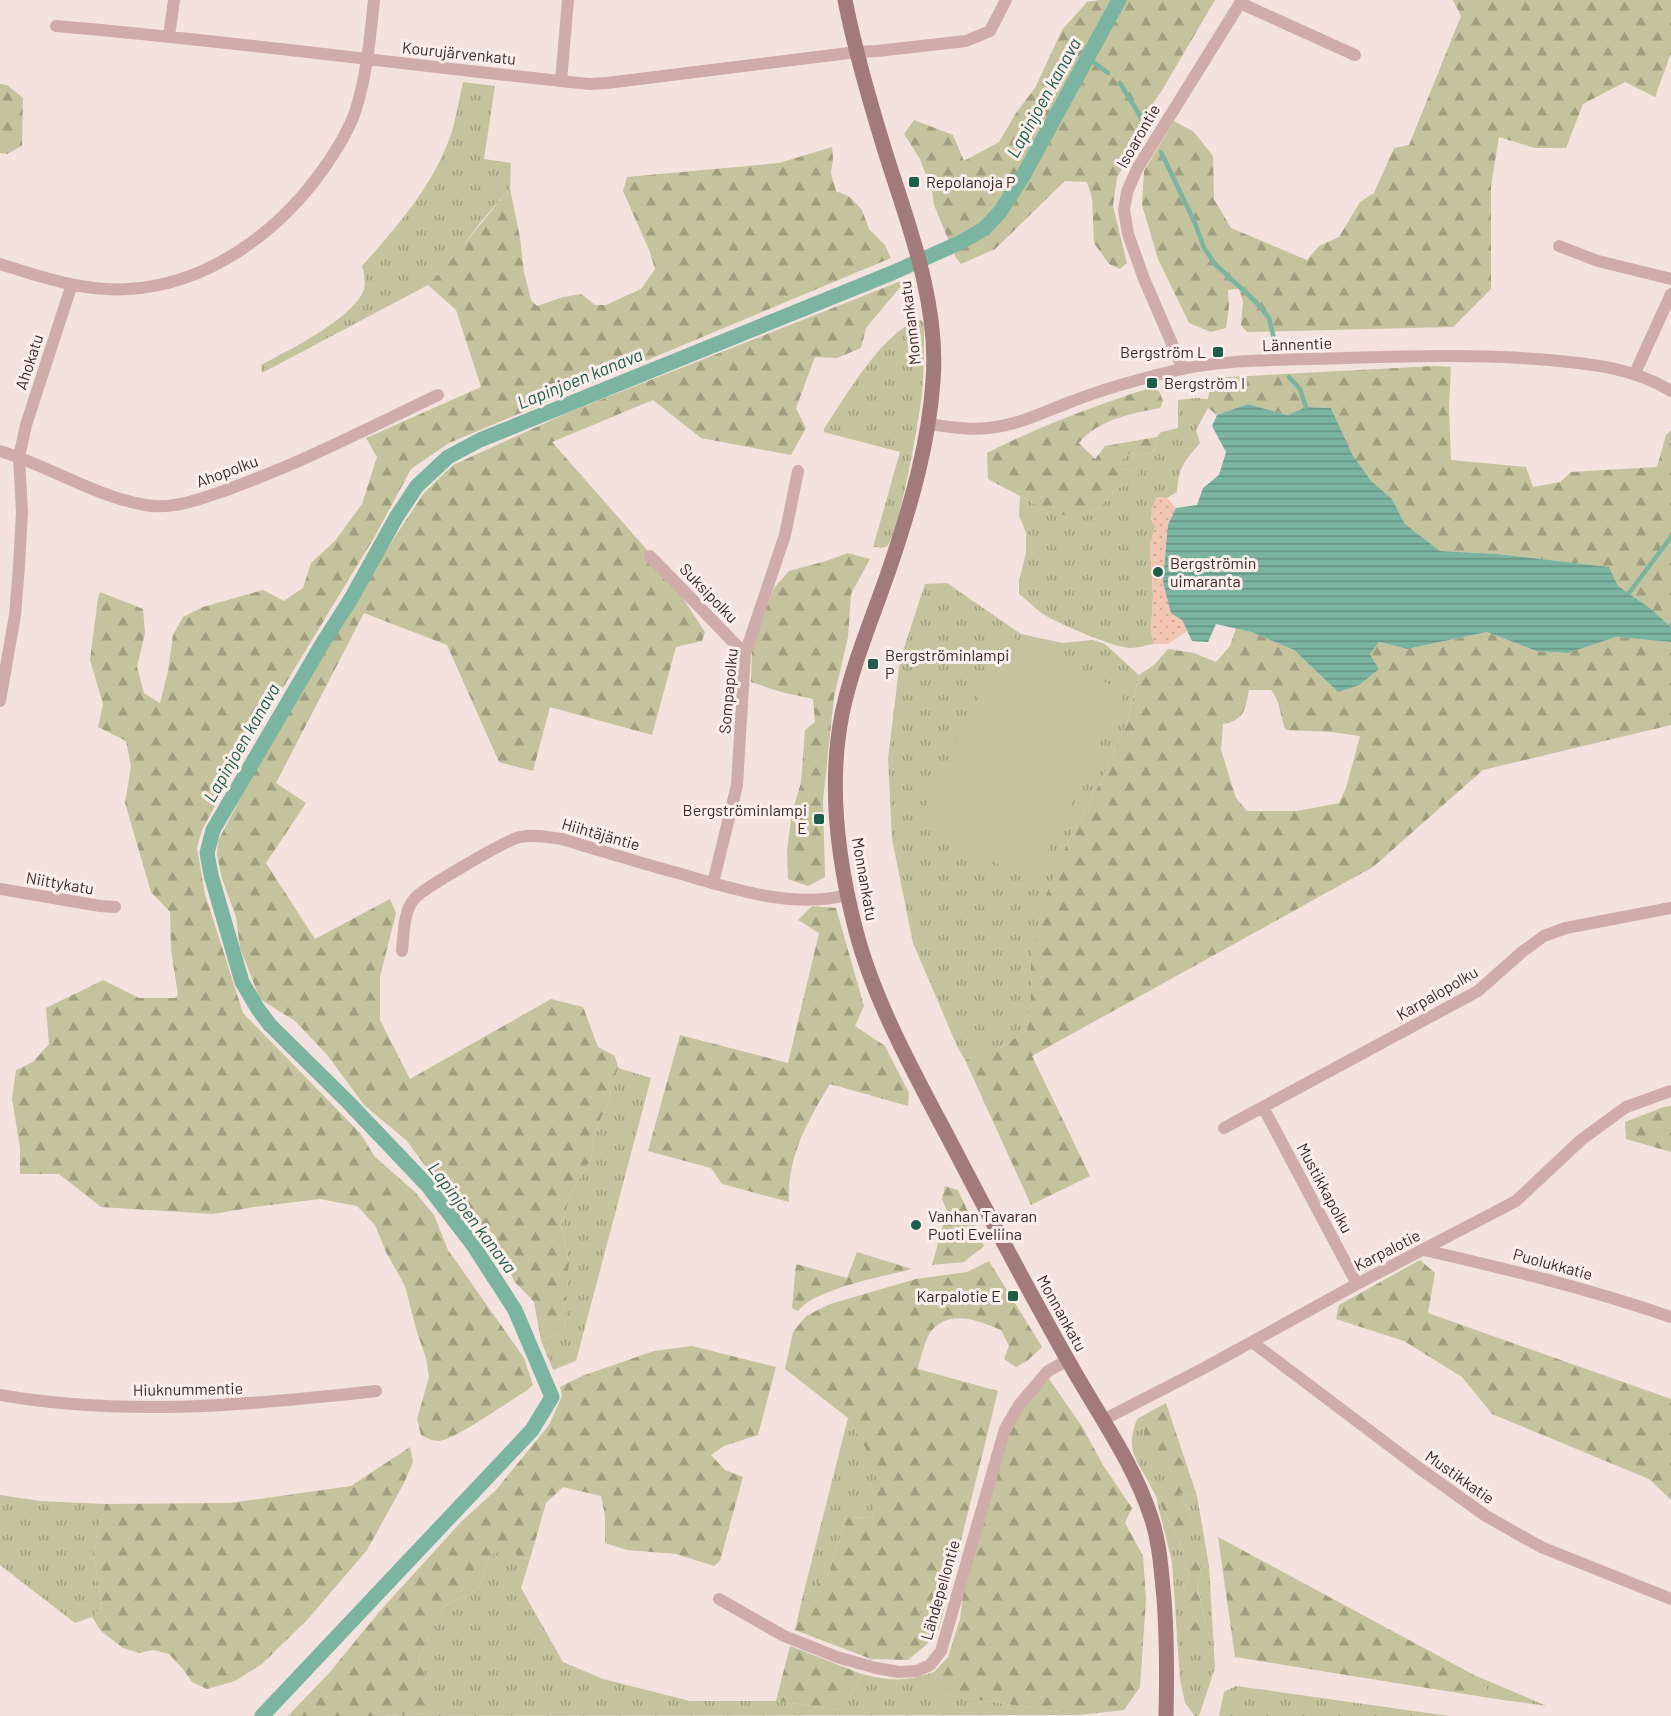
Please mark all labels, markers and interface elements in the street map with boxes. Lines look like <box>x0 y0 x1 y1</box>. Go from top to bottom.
water label: Lapinjoen kanava <box>1001 34 1085 161</box>
street label: Kourujärvenkatu <box>401 37 517 68</box>
street label: Isoarontie <box>1112 101 1163 171</box>
place label: Repolanoja P <box>926 172 1016 191</box>
marker: Repolanoja P <box>907 175 921 189</box>
street label: Monnankatu <box>895 280 924 366</box>
street label: Ahokatu <box>11 332 46 392</box>
street label: Lännentie <box>1262 333 1332 354</box>
place label: Bergström L <box>1120 342 1206 361</box>
water label: Lapinjoen kanava <box>514 343 646 413</box>
marker: Bergström L <box>1211 345 1225 359</box>
place label: Bergström I <box>1164 373 1245 392</box>
marker: Bergström I <box>1145 376 1159 390</box>
street label: Ahopolku <box>193 451 260 491</box>
place label: Bergströmin uimaranta <box>1170 553 1256 590</box>
street label: Suksipolku <box>676 559 742 626</box>
marker: Bergströmin uimaranta <box>1151 565 1165 579</box>
place label: Bergströminlampi P <box>885 645 1009 682</box>
street label: Sompapolku <box>714 647 741 735</box>
marker: Bergströminlampi P <box>866 657 880 671</box>
water label: Lapinjoen kanava <box>198 679 284 806</box>
place label: Bergströminlampi E <box>683 800 807 837</box>
marker: Bergströminlampi E <box>812 812 826 826</box>
street label: Hiihtäjäntie <box>560 813 642 854</box>
street label: Monnankatu <box>849 836 882 922</box>
street label: Niittykatu <box>25 867 95 898</box>
street label: Karpalopolku <box>1393 962 1481 1024</box>
street label: Mustikkapolku <box>1294 1139 1357 1236</box>
water label: Lapinjoen kanava <box>424 1158 522 1277</box>
place label: Vanhan Tavaran Puoti Eveliina <box>928 1206 1037 1243</box>
marker: Vanhan Tavaran Puoti Eveliina <box>909 1218 923 1232</box>
street label: Karpalotie <box>1351 1225 1423 1274</box>
street label: Puolukkatie <box>1511 1244 1595 1283</box>
street label: Monnankatu <box>1034 1271 1091 1354</box>
place label: Karpalotie E <box>917 1286 1001 1305</box>
marker: Karpalotie E <box>1006 1289 1020 1303</box>
street label: Hiuknummentie <box>133 1378 243 1399</box>
street label: Mustikkatie <box>1422 1446 1499 1507</box>
street label: Lähdepellontie <box>916 1538 963 1642</box>

